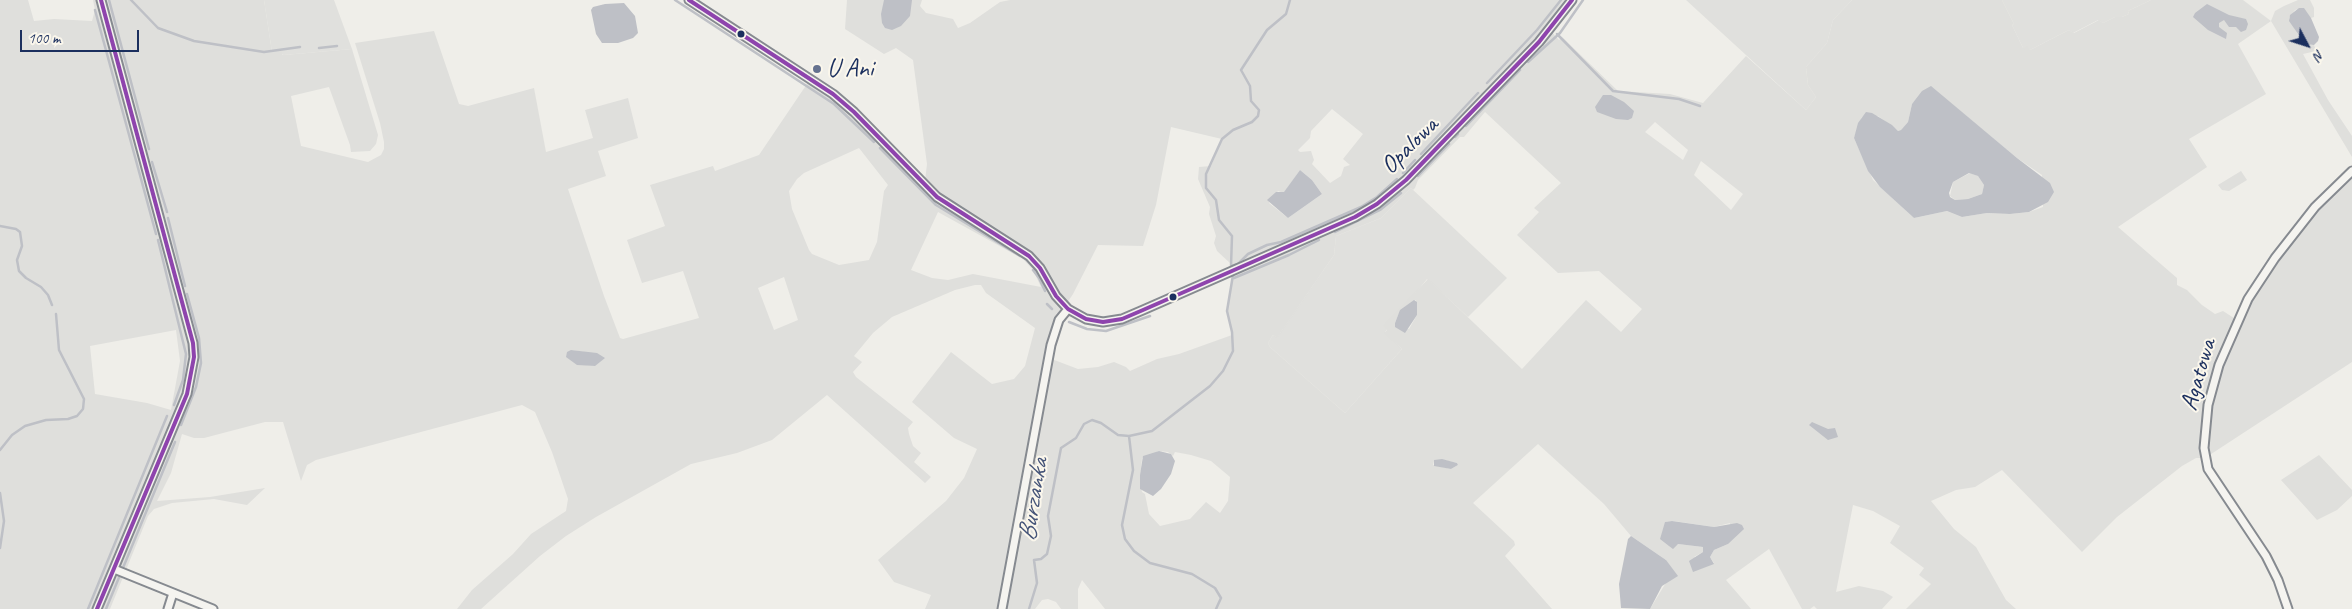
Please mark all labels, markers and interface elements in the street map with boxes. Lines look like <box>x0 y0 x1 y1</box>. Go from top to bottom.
scale bar <box>22 20 141 52</box>
north arrow <box>2282 20 2332 70</box>
text: 100 m <box>28 29 60 48</box>
unlabelled marker <box>736 29 746 39</box>
text: N <box>2310 46 2328 64</box>
place label: U Ani <box>827 54 873 84</box>
marker: U Ani <box>811 63 823 75</box>
street label: Opalowa <box>1375 111 1445 181</box>
unlabelled marker <box>1168 292 1178 302</box>
street label: Agatowa <box>2175 336 2223 414</box>
water label: Burzanka <box>1012 457 1056 543</box>

